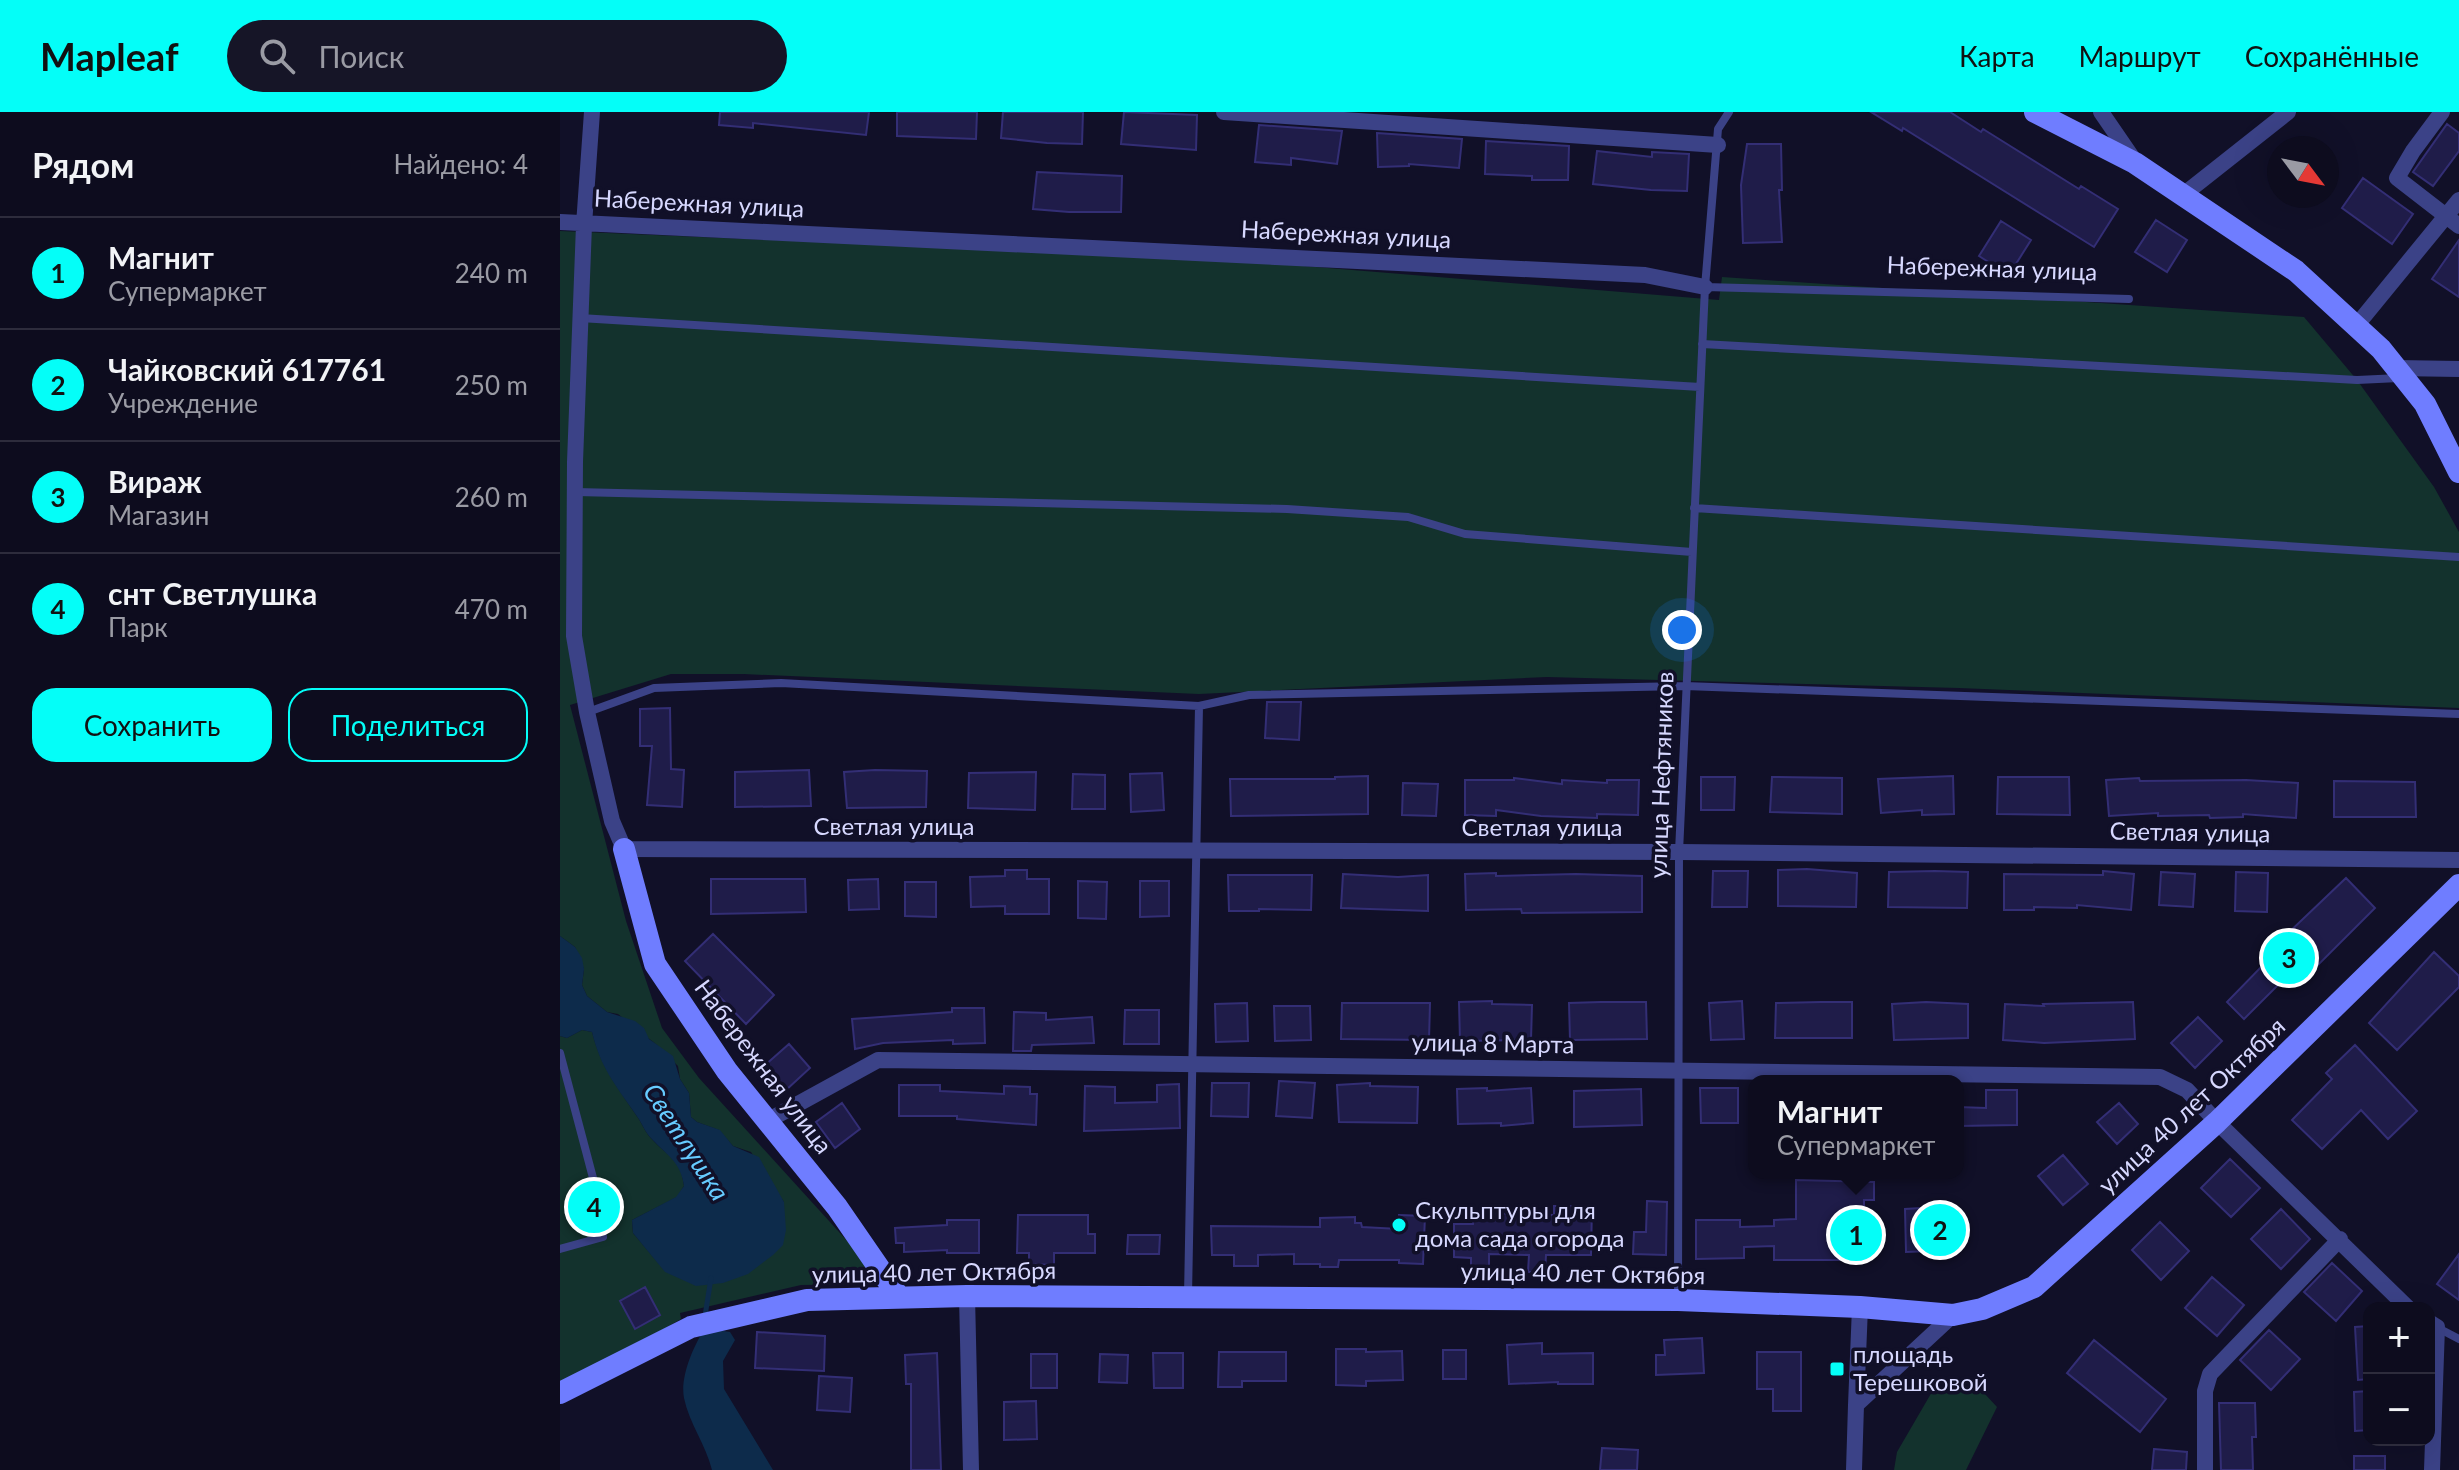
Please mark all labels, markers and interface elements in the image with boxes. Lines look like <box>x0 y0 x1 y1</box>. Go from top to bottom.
search box <box>227 20 787 92</box>
text: Mapleaf <box>40 33 179 79</box>
icon: search <box>255 34 299 78</box>
text: Поиск <box>319 38 404 74</box>
text: Карта <box>1959 39 2035 73</box>
text: Маршрут <box>2079 39 2201 73</box>
text: Сохранённые <box>2245 39 2419 73</box>
north arrow <box>2267 136 2339 208</box>
text: Рядом <box>32 144 134 185</box>
text: Найдено: 4 <box>393 148 528 180</box>
street label: Набережная улица <box>593 183 805 222</box>
street label: Набережная улица <box>1240 214 1452 253</box>
text: Магнит <box>108 239 214 275</box>
street label: Набережная улица <box>1886 249 2098 286</box>
text: 1 <box>50 257 66 289</box>
text: 240 m <box>455 257 528 289</box>
text: Супермаркет <box>108 275 267 307</box>
text: Чайковский 617761 <box>108 351 386 387</box>
text: 2 <box>50 369 66 401</box>
text: 250 m <box>455 369 528 401</box>
text: Учреждение <box>108 387 258 419</box>
text: Вираж <box>108 463 202 499</box>
text: 3 <box>50 481 66 513</box>
text: 260 m <box>455 481 528 513</box>
text: Магазин <box>108 499 209 531</box>
text: снт Светлушка <box>108 575 317 611</box>
text: 4 <box>50 593 66 625</box>
text: 470 m <box>455 593 528 625</box>
your location <box>1662 610 1702 650</box>
text: Парк <box>108 611 168 643</box>
street label: улица Нефтяников <box>1642 671 1679 879</box>
button: Сохранить <box>32 688 272 762</box>
button: Поделиться <box>288 688 528 762</box>
street label: Светлая улица <box>814 811 974 840</box>
street label: Светлая улица <box>1462 812 1622 841</box>
street label: Светлая улица <box>2109 816 2271 847</box>
pin: 3 <box>2263 928 2315 988</box>
street label: Набережная улица <box>689 973 839 1159</box>
street label: улица 40 лет Октября <box>2092 1011 2290 1199</box>
street label: улица 8 Марта <box>1411 1027 1575 1058</box>
popup <box>1748 1075 1964 1179</box>
water label: Светлушка <box>637 1077 737 1206</box>
text: Магнит <box>1777 1093 1882 1129</box>
text: Супермаркет <box>1777 1129 1935 1161</box>
pin: 4 <box>568 1177 620 1237</box>
place label: Скульптуры для дома сада огорода <box>1415 1195 1624 1252</box>
pin: 2 <box>1914 1200 1966 1260</box>
pin: 1 <box>1830 1205 1882 1265</box>
marker: Скульптуры для дома сада огорода <box>1390 1216 1408 1234</box>
street label: улица 40 лет Октября <box>811 1255 1056 1288</box>
street label: улица 40 лет Октября <box>1461 1256 1706 1289</box>
map controls <box>2363 1302 2435 1446</box>
button: + <box>2363 1302 2435 1374</box>
place label: площадь Терешковой <box>1853 1339 1988 1396</box>
marker: площадь Терешковой <box>1828 1360 1846 1378</box>
button: − <box>2363 1374 2435 1446</box>

